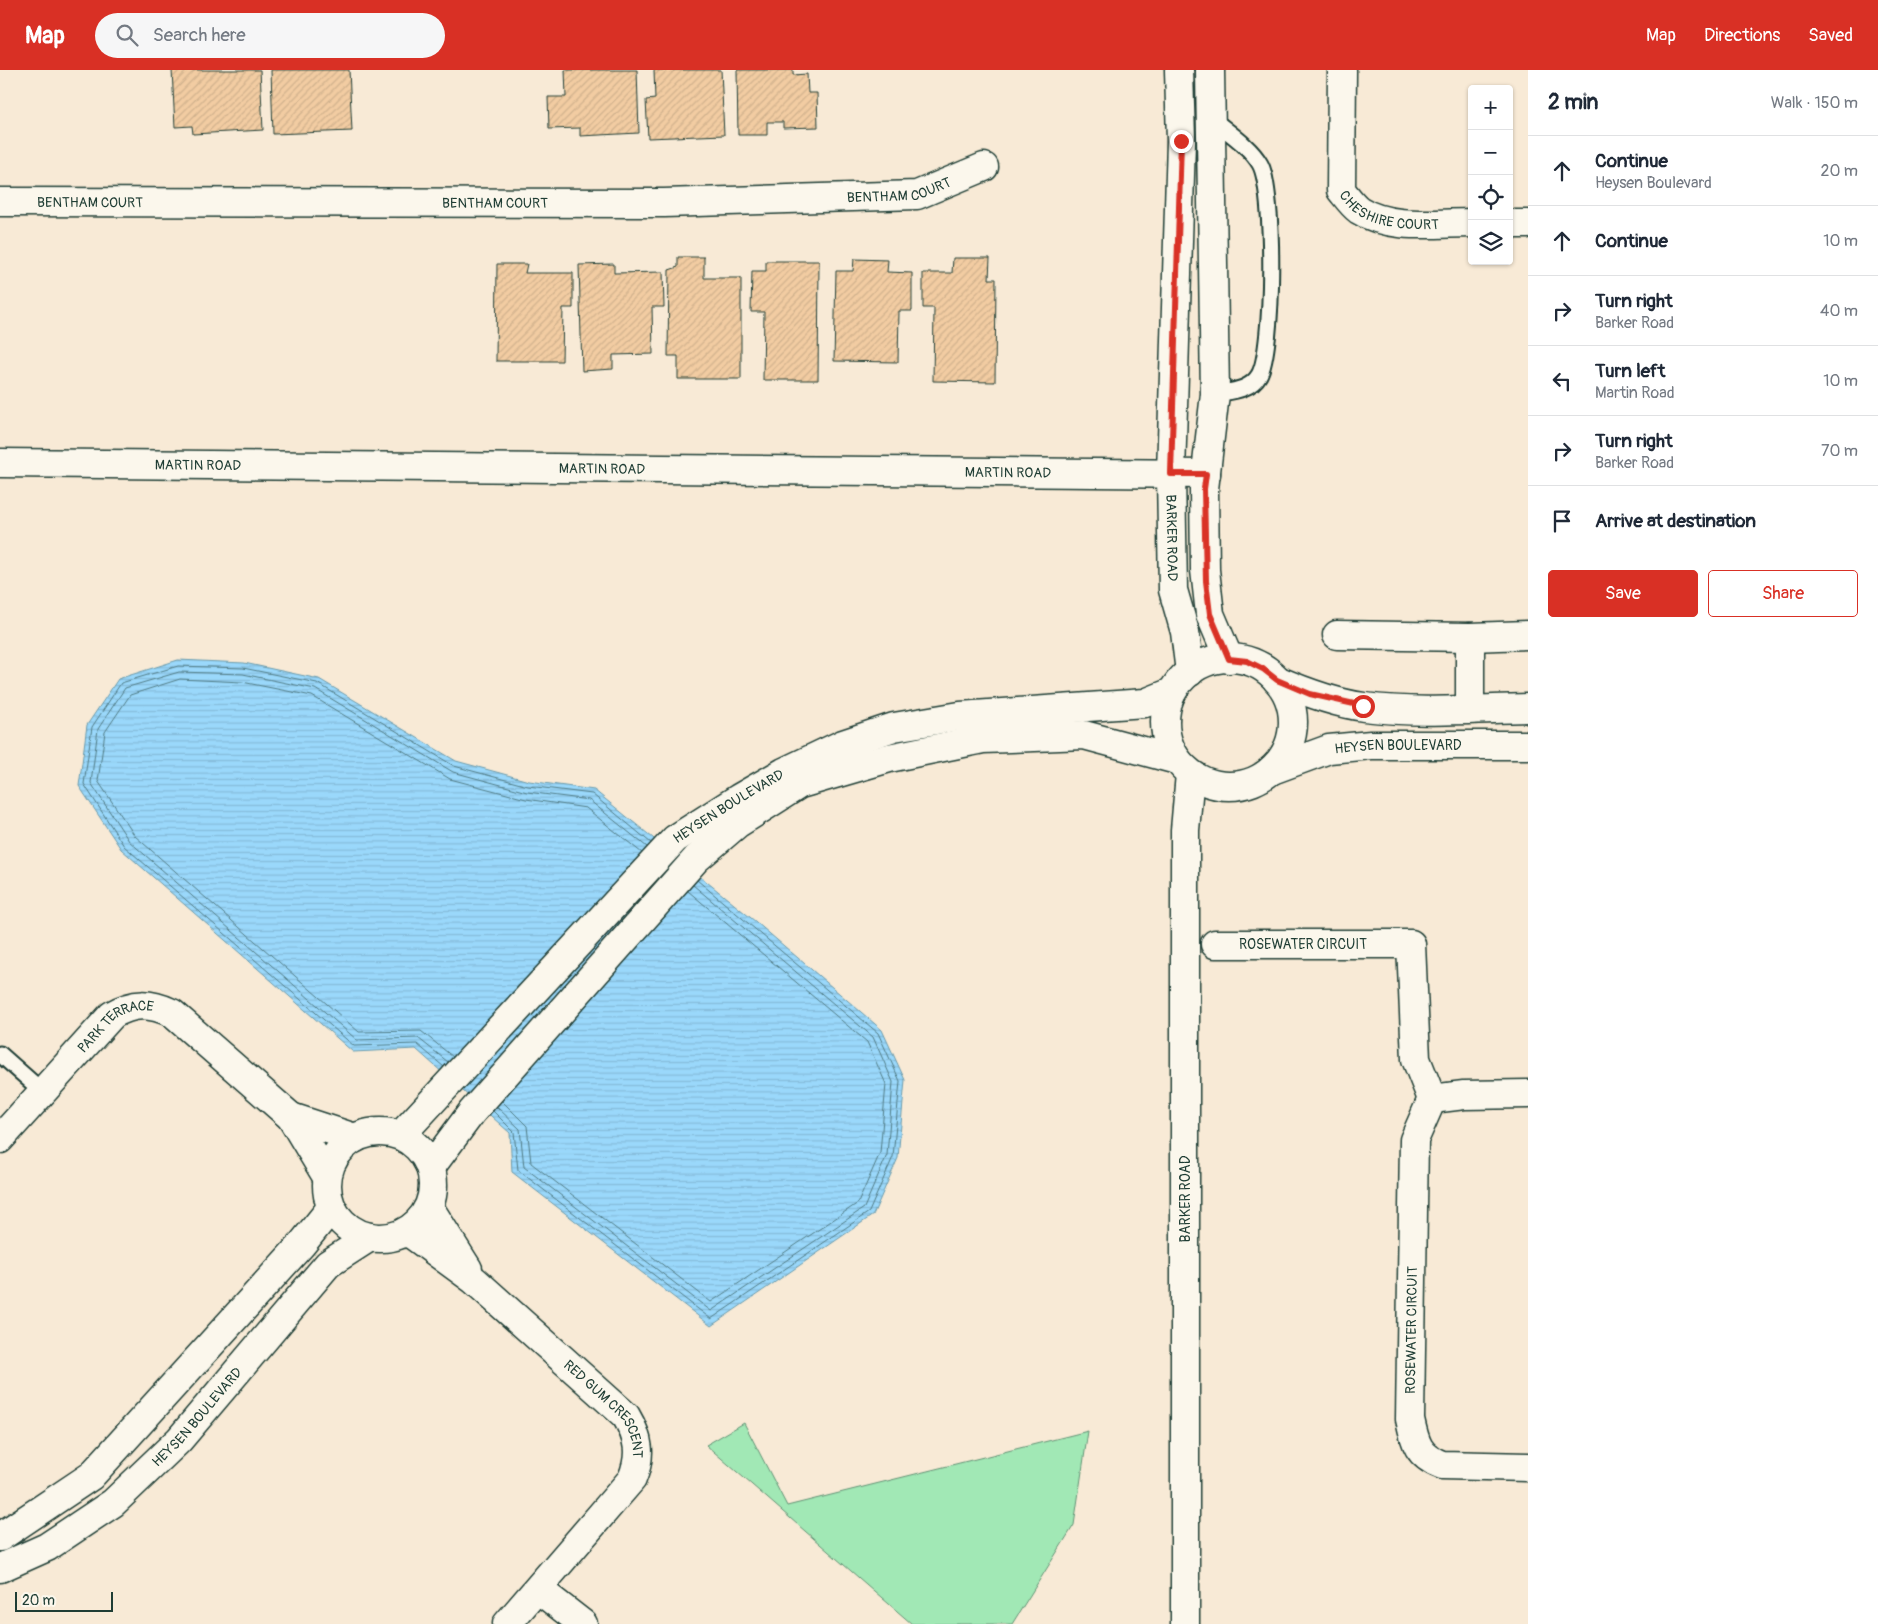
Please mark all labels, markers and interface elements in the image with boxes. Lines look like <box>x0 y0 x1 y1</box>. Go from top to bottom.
search box <box>95 13 445 58</box>
text: Map <box>25 21 65 50</box>
icon: search <box>113 21 141 49</box>
text: Search here <box>153 23 246 47</box>
text: Map <box>1646 24 1676 47</box>
text: Directions <box>1704 24 1780 47</box>
text: Saved <box>1808 24 1853 47</box>
map controls <box>1468 85 1513 265</box>
button: + <box>1468 85 1513 130</box>
text: 2 min <box>1548 89 1598 116</box>
text: Walk · 150 m <box>1771 93 1858 113</box>
route end <box>1170 130 1193 153</box>
button: − <box>1468 130 1513 175</box>
text: Continue <box>1595 149 1668 173</box>
icon: ahead <box>1548 157 1576 185</box>
text: 20 m <box>1820 161 1858 181</box>
text: Heysen Boulevard <box>1595 173 1712 193</box>
street label: BENTHAM COURT <box>847 174 954 206</box>
button: locate <box>1468 175 1513 220</box>
street label: CHESHIRE COURT <box>1335 187 1439 233</box>
street label: BENTHAM COURT <box>37 194 143 211</box>
street label: BENTHAM COURT <box>442 195 548 212</box>
button: layers <box>1468 220 1513 265</box>
icon: ahead <box>1548 227 1576 255</box>
text: Continue <box>1595 229 1668 253</box>
text: 10 m <box>1823 231 1858 251</box>
text: Turn right <box>1595 289 1673 313</box>
icon: right <box>1548 297 1576 325</box>
text: 40 m <box>1820 301 1858 321</box>
text: Barker Road <box>1595 313 1674 333</box>
text: Turn left <box>1595 359 1665 383</box>
icon: left <box>1548 367 1576 395</box>
text: 10 m <box>1823 371 1858 391</box>
text: Martin Road <box>1595 383 1674 403</box>
text: Turn right <box>1595 429 1673 453</box>
icon: right <box>1548 437 1576 465</box>
text: 70 m <box>1821 441 1858 461</box>
text: Barker Road <box>1595 453 1674 473</box>
street label: MARTIN ROAD <box>155 456 241 474</box>
street label: MARTIN ROAD <box>559 460 645 478</box>
street label: MARTIN ROAD <box>965 464 1051 482</box>
street label: BARKER ROAD <box>1162 494 1181 582</box>
icon: arrive <box>1548 507 1576 535</box>
text: Arrive at destination <box>1595 509 1756 533</box>
button: Save <box>1548 570 1698 617</box>
button: Share <box>1708 570 1858 617</box>
route start <box>1352 695 1375 718</box>
street label: HEYSEN BOULEVARD <box>1334 737 1462 757</box>
street label: HEYSEN BOULEVARD <box>670 766 787 847</box>
street label: ROSEWATER CIRCUIT <box>1239 936 1367 953</box>
street label: PARK TERRACE <box>74 997 155 1056</box>
street label: BARKER ROAD <box>1177 1155 1194 1242</box>
street label: ROSEWATER CIRCUIT <box>1402 1266 1421 1394</box>
street label: RED GUM CRESCENT <box>560 1357 646 1458</box>
street label: HEYSEN BOULEVARD <box>148 1364 246 1470</box>
scale bar <box>15 1589 112 1612</box>
text: 20 m <box>22 1592 55 1609</box>

